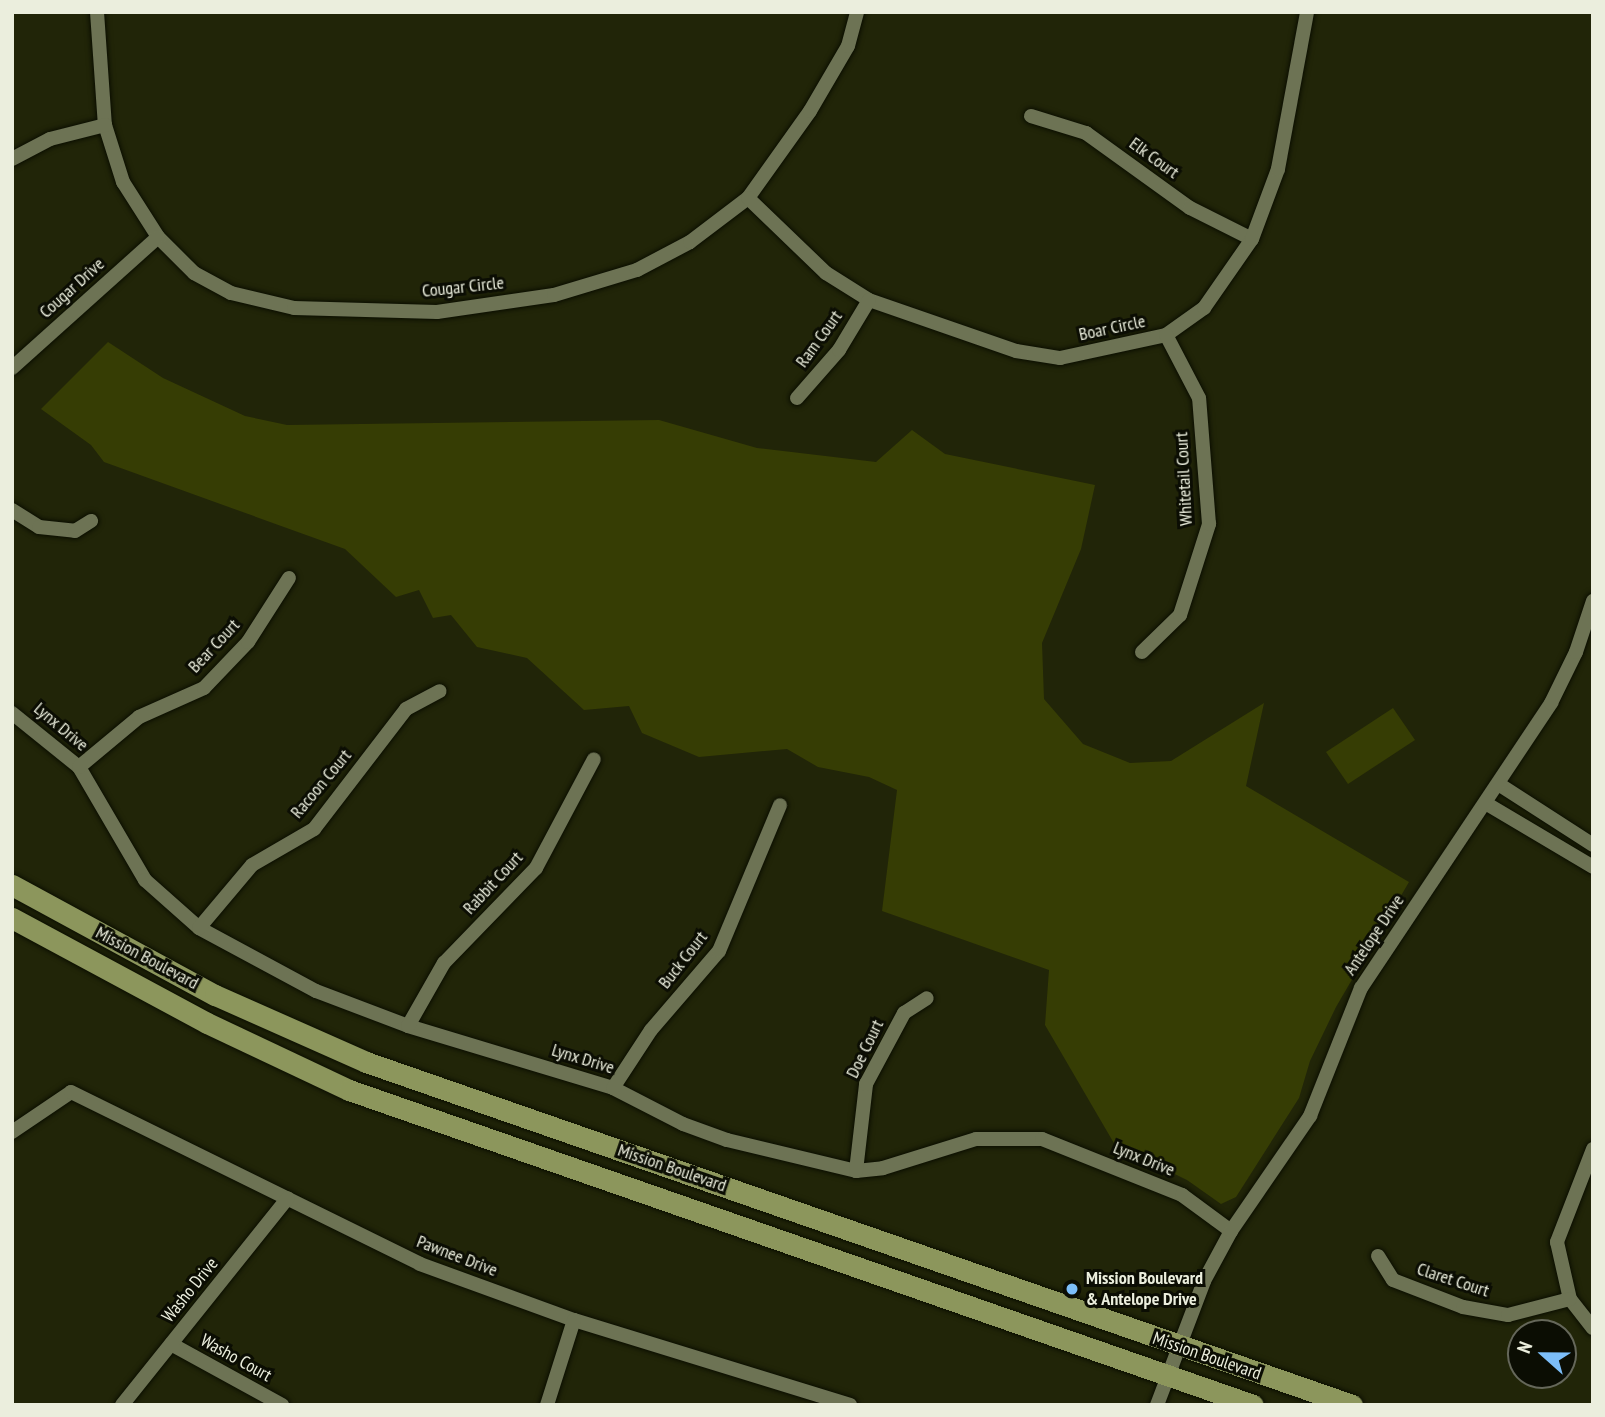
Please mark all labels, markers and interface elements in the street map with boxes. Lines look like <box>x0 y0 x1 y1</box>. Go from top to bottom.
street label: Elk Court <box>1125 133 1183 183</box>
street label: Cougar Drive <box>35 253 109 323</box>
street label: Cougar Circle <box>421 272 505 302</box>
street label: Ram Court <box>791 306 847 372</box>
street label: Boar Circle <box>1077 310 1147 346</box>
street label: Whitetail Court <box>1171 432 1197 526</box>
street label: Bear Court <box>184 615 244 677</box>
street label: Lynx Drive <box>29 698 93 756</box>
street label: Racoon Court <box>286 745 356 823</box>
street label: Rabbit Court <box>459 847 527 919</box>
street label: Antelope Drive <box>1339 891 1409 979</box>
street label: Mission Boulevard <box>92 922 202 994</box>
street label: Buck Court <box>654 927 712 993</box>
street label: Doe Court <box>842 1016 888 1082</box>
street label: Lynx Drive <box>549 1039 617 1079</box>
street label: Lynx Drive <box>1110 1137 1178 1181</box>
street label: Mission Boulevard <box>615 1139 729 1197</box>
street label: Pawnee Drive <box>414 1231 500 1281</box>
street label: Washo Drive <box>157 1253 223 1327</box>
street label: Claret Court <box>1414 1258 1492 1302</box>
place label: Mission Boulevard & Antelope Drive <box>1086 1268 1203 1310</box>
marker: Mission Boulevard & Antelope Drive <box>1064 1281 1080 1297</box>
north arrow <box>1507 1319 1577 1389</box>
street label: Mission Boulevard <box>1150 1327 1264 1385</box>
street label: Washo Court <box>197 1330 275 1386</box>
text: N <box>1511 1338 1537 1356</box>

